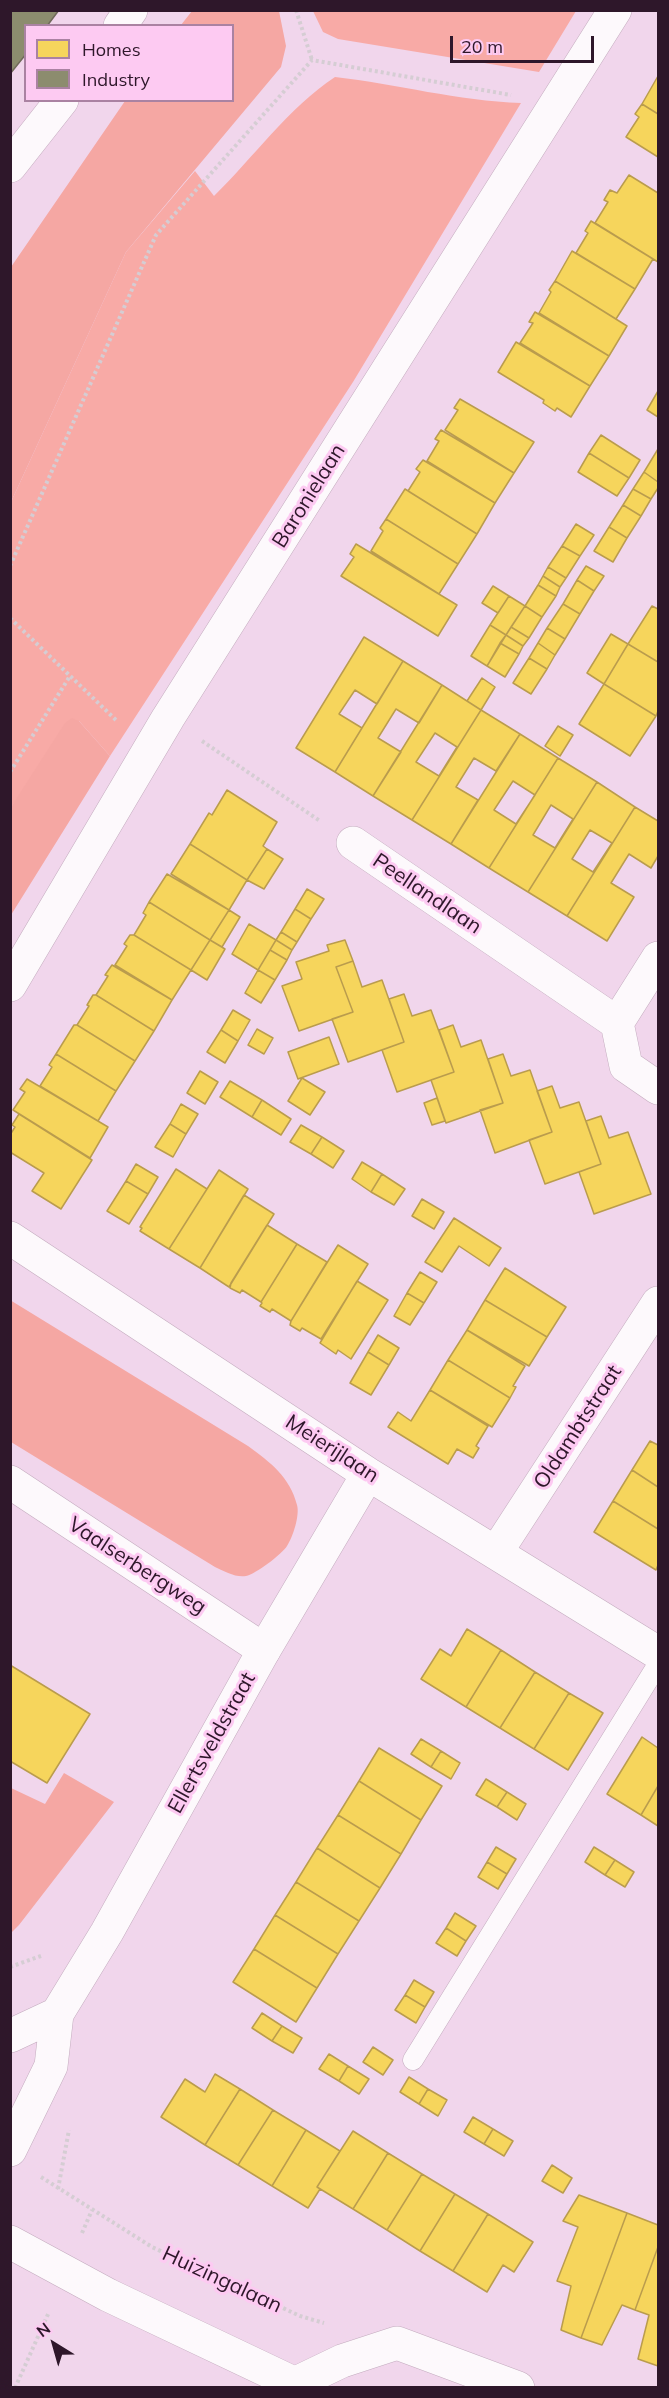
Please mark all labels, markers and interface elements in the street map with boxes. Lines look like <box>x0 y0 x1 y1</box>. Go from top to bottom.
legend <box>24 24 234 102</box>
scale bar <box>453 24 597 62</box>
text: 20 m <box>461 35 503 58</box>
text: Homes <box>82 38 141 61</box>
text: Industry <box>82 68 150 91</box>
street label: Baronielaan <box>267 439 351 553</box>
street label: Peellandlaan <box>368 848 486 940</box>
street label: Oldambtstraat <box>529 1360 627 1494</box>
street label: Meierijlaan <box>281 1410 383 1488</box>
street label: Vaalserbergweg <box>63 1512 211 1620</box>
street label: Ellertsveldstraat <box>163 1668 261 1818</box>
street label: Huizingalaan <box>158 2241 286 2319</box>
north arrow <box>24 2314 84 2374</box>
text: N <box>32 2318 54 2341</box>

